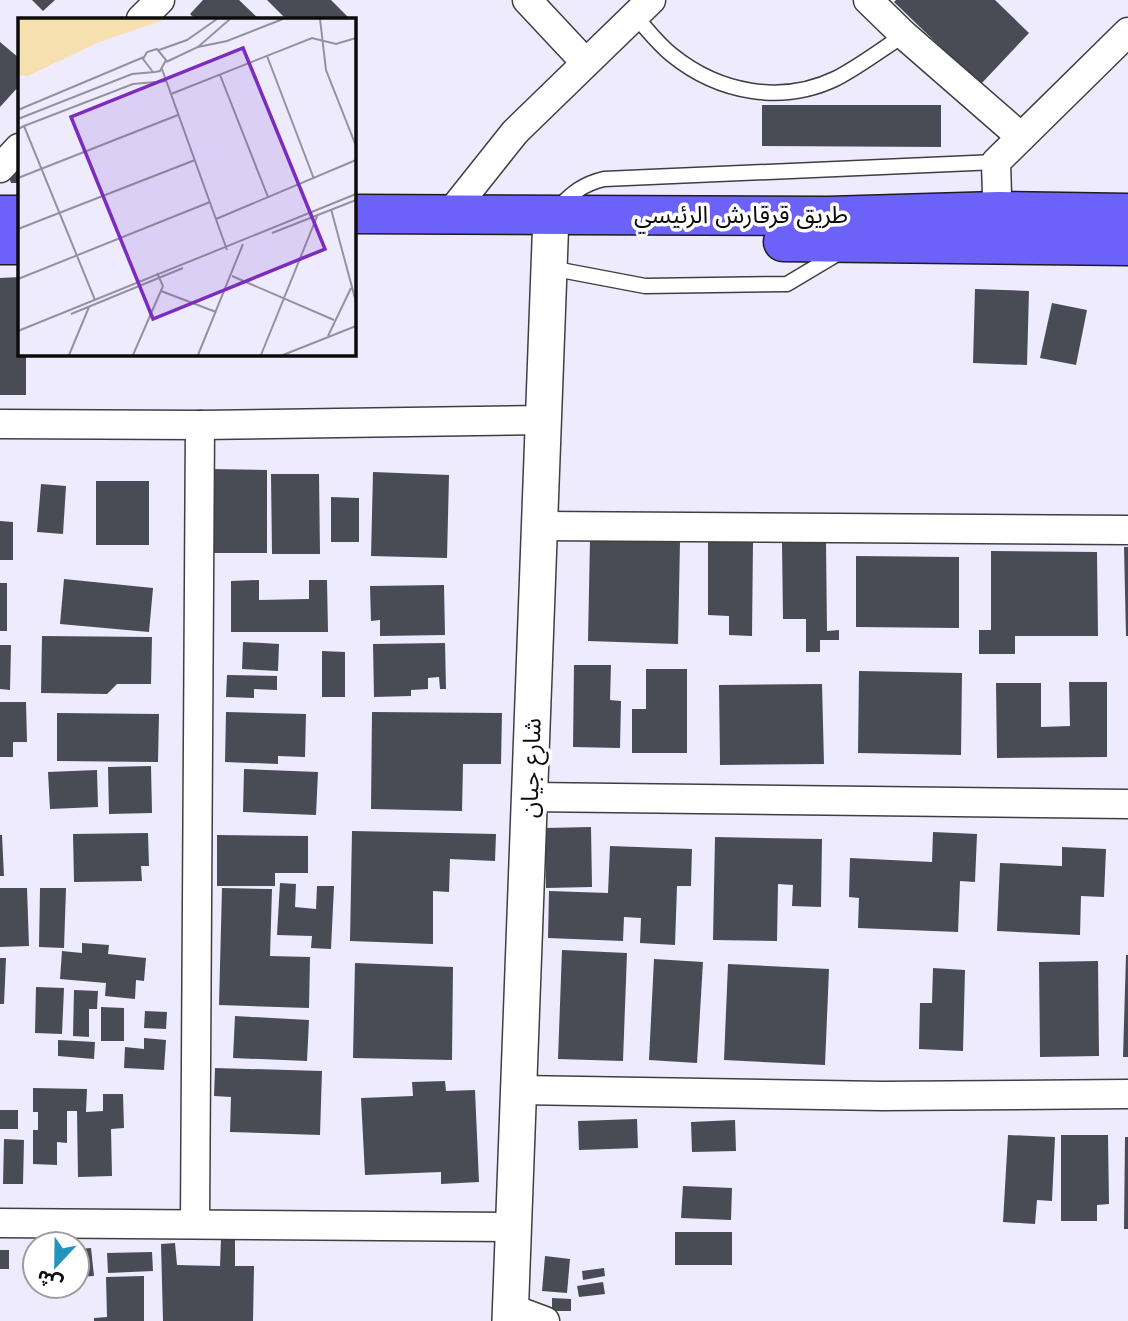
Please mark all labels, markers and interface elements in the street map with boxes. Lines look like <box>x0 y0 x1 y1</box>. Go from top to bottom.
inset map <box>18 18 355 355</box>
street label: طريق قرقارش الرئيسي <box>634 200 848 234</box>
street label: شارع جيان <box>514 717 550 819</box>
north arrow <box>21 1230 91 1300</box>
text: ش <box>33 1265 66 1296</box>

